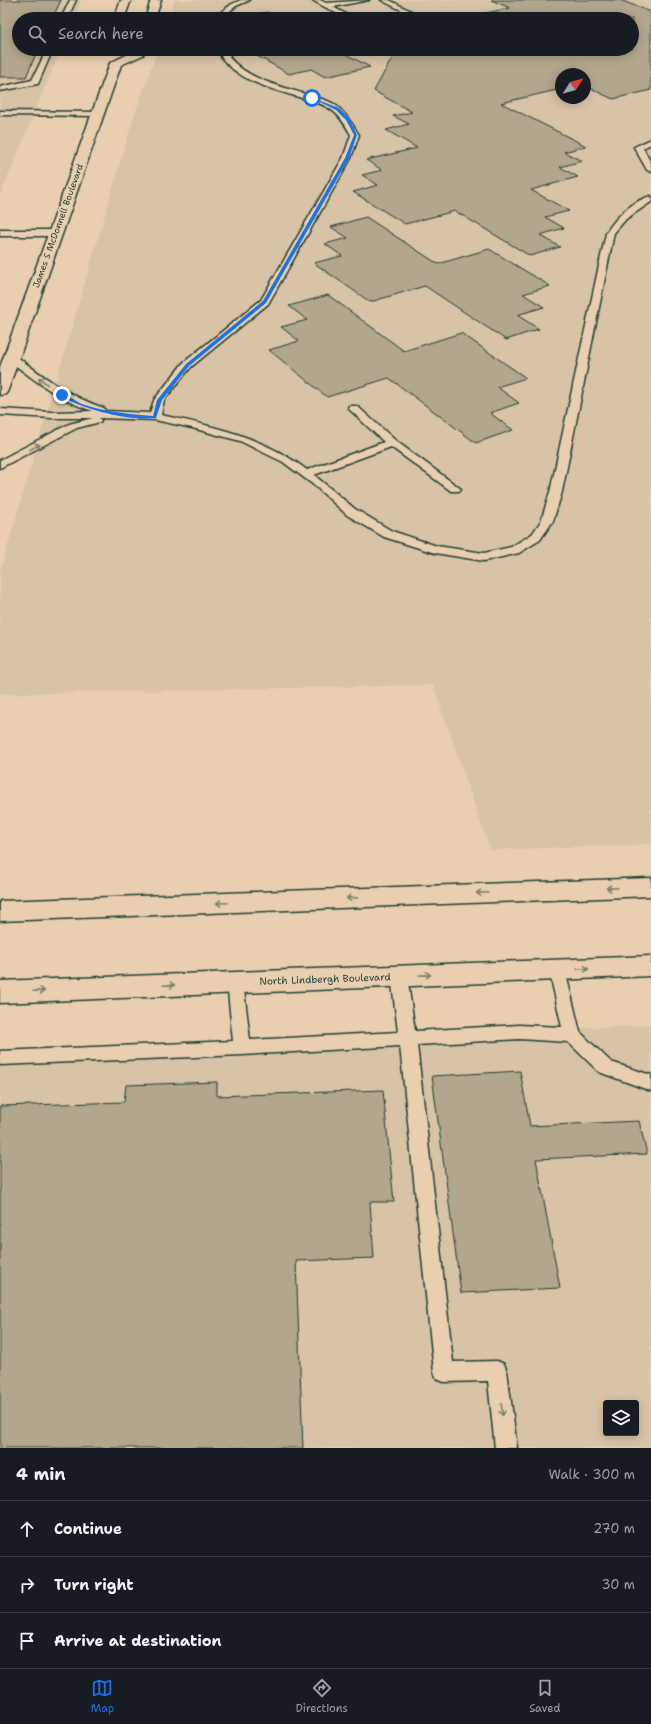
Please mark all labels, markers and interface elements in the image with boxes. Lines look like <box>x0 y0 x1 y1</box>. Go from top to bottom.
search box <box>12 12 639 56</box>
icon: search <box>26 23 48 45</box>
text: Search here <box>58 24 144 44</box>
north arrow <box>555 68 591 104</box>
route start <box>303 89 321 107</box>
street label: James S McDonnell Boulevard <box>30 162 86 290</box>
one-way arrow <box>38 377 49 385</box>
route end <box>53 386 71 404</box>
one-way arrow <box>28 442 40 450</box>
one-way arrow <box>606 885 619 892</box>
one-way arrow <box>476 889 489 897</box>
one-way arrow <box>346 894 359 902</box>
one-way arrow <box>216 899 229 907</box>
one-way arrow <box>576 965 589 973</box>
street label: North Lindbergh Boulevard <box>259 970 392 988</box>
one-way arrow <box>418 971 431 978</box>
one-way arrow <box>162 981 175 989</box>
one-way arrow <box>32 987 45 994</box>
map controls <box>603 1400 639 1436</box>
button: layers <box>603 1400 639 1436</box>
one-way arrow <box>498 1403 506 1416</box>
text: 4 min <box>16 1463 66 1485</box>
text: Walk · 300 m <box>548 1466 635 1483</box>
icon: ahead <box>16 1518 38 1540</box>
text: Continue <box>54 1519 122 1539</box>
text: 270 m <box>593 1520 635 1537</box>
icon: right <box>16 1574 38 1596</box>
text: Turn right <box>54 1575 134 1595</box>
text: 30 m <box>601 1576 635 1593</box>
icon: arrive <box>16 1630 38 1652</box>
text: Arrive at destination <box>54 1631 222 1651</box>
tab: Map <box>91 1677 114 1716</box>
tab: Directions <box>295 1677 348 1716</box>
tab: Saved <box>529 1677 560 1716</box>

